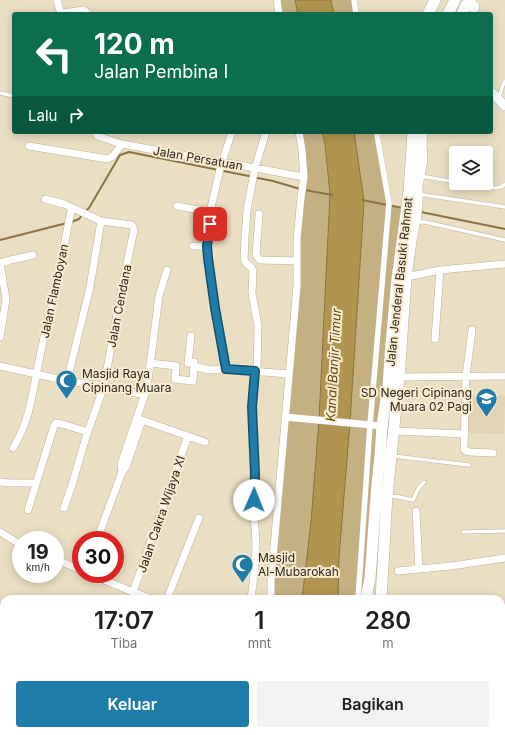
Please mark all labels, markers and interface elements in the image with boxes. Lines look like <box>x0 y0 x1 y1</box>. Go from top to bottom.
text: 120 m <box>94 27 175 61</box>
icon: left <box>28 28 80 80</box>
text: Jalan Pembina I <box>94 61 228 82</box>
icon: right <box>65 104 87 126</box>
text: Lalu <box>28 106 57 125</box>
street label: Jalan Persatuan <box>152 143 244 173</box>
map controls <box>449 146 493 190</box>
button: layers <box>449 146 493 190</box>
street label: Jalan Jenderal Basuki Rahmat <box>383 197 415 367</box>
pin <box>193 207 227 241</box>
icon: arrive <box>199 213 221 235</box>
street label: Jalan Flamboyan <box>37 243 71 339</box>
street label: Jalan Cendana <box>104 263 134 349</box>
water label: Kanal Banjir Timur <box>322 307 344 422</box>
place label: Masjid Raya Cipinang Muara <box>82 366 172 395</box>
mosque icon: Masjid Raya Cipinang Muara <box>53 367 79 400</box>
place label: SD Negeri Cipinang Muara 02 Pagi <box>361 385 472 414</box>
school or university icon: SD Negeri Cipinang Muara 02 Pagi <box>474 386 500 419</box>
street label: Jalan Cakra Wijaya XI <box>134 453 188 575</box>
position arrow <box>233 479 275 521</box>
speed limit sign: 30 <box>72 531 124 583</box>
text: 19 <box>27 540 49 564</box>
place label: Masjid Al-Mubarokah <box>258 550 339 579</box>
mosque icon: Masjid Al-Mubarokah <box>229 551 255 584</box>
text: km/h <box>26 561 50 573</box>
text: 17:07 <box>94 606 154 635</box>
text: 1 <box>254 606 265 635</box>
text: 280 <box>365 606 411 635</box>
text: Tiba <box>110 635 137 651</box>
text: mnt <box>248 635 271 651</box>
text: m <box>382 635 394 651</box>
button: Keluar <box>16 681 249 727</box>
button: Bagikan <box>257 681 489 727</box>

